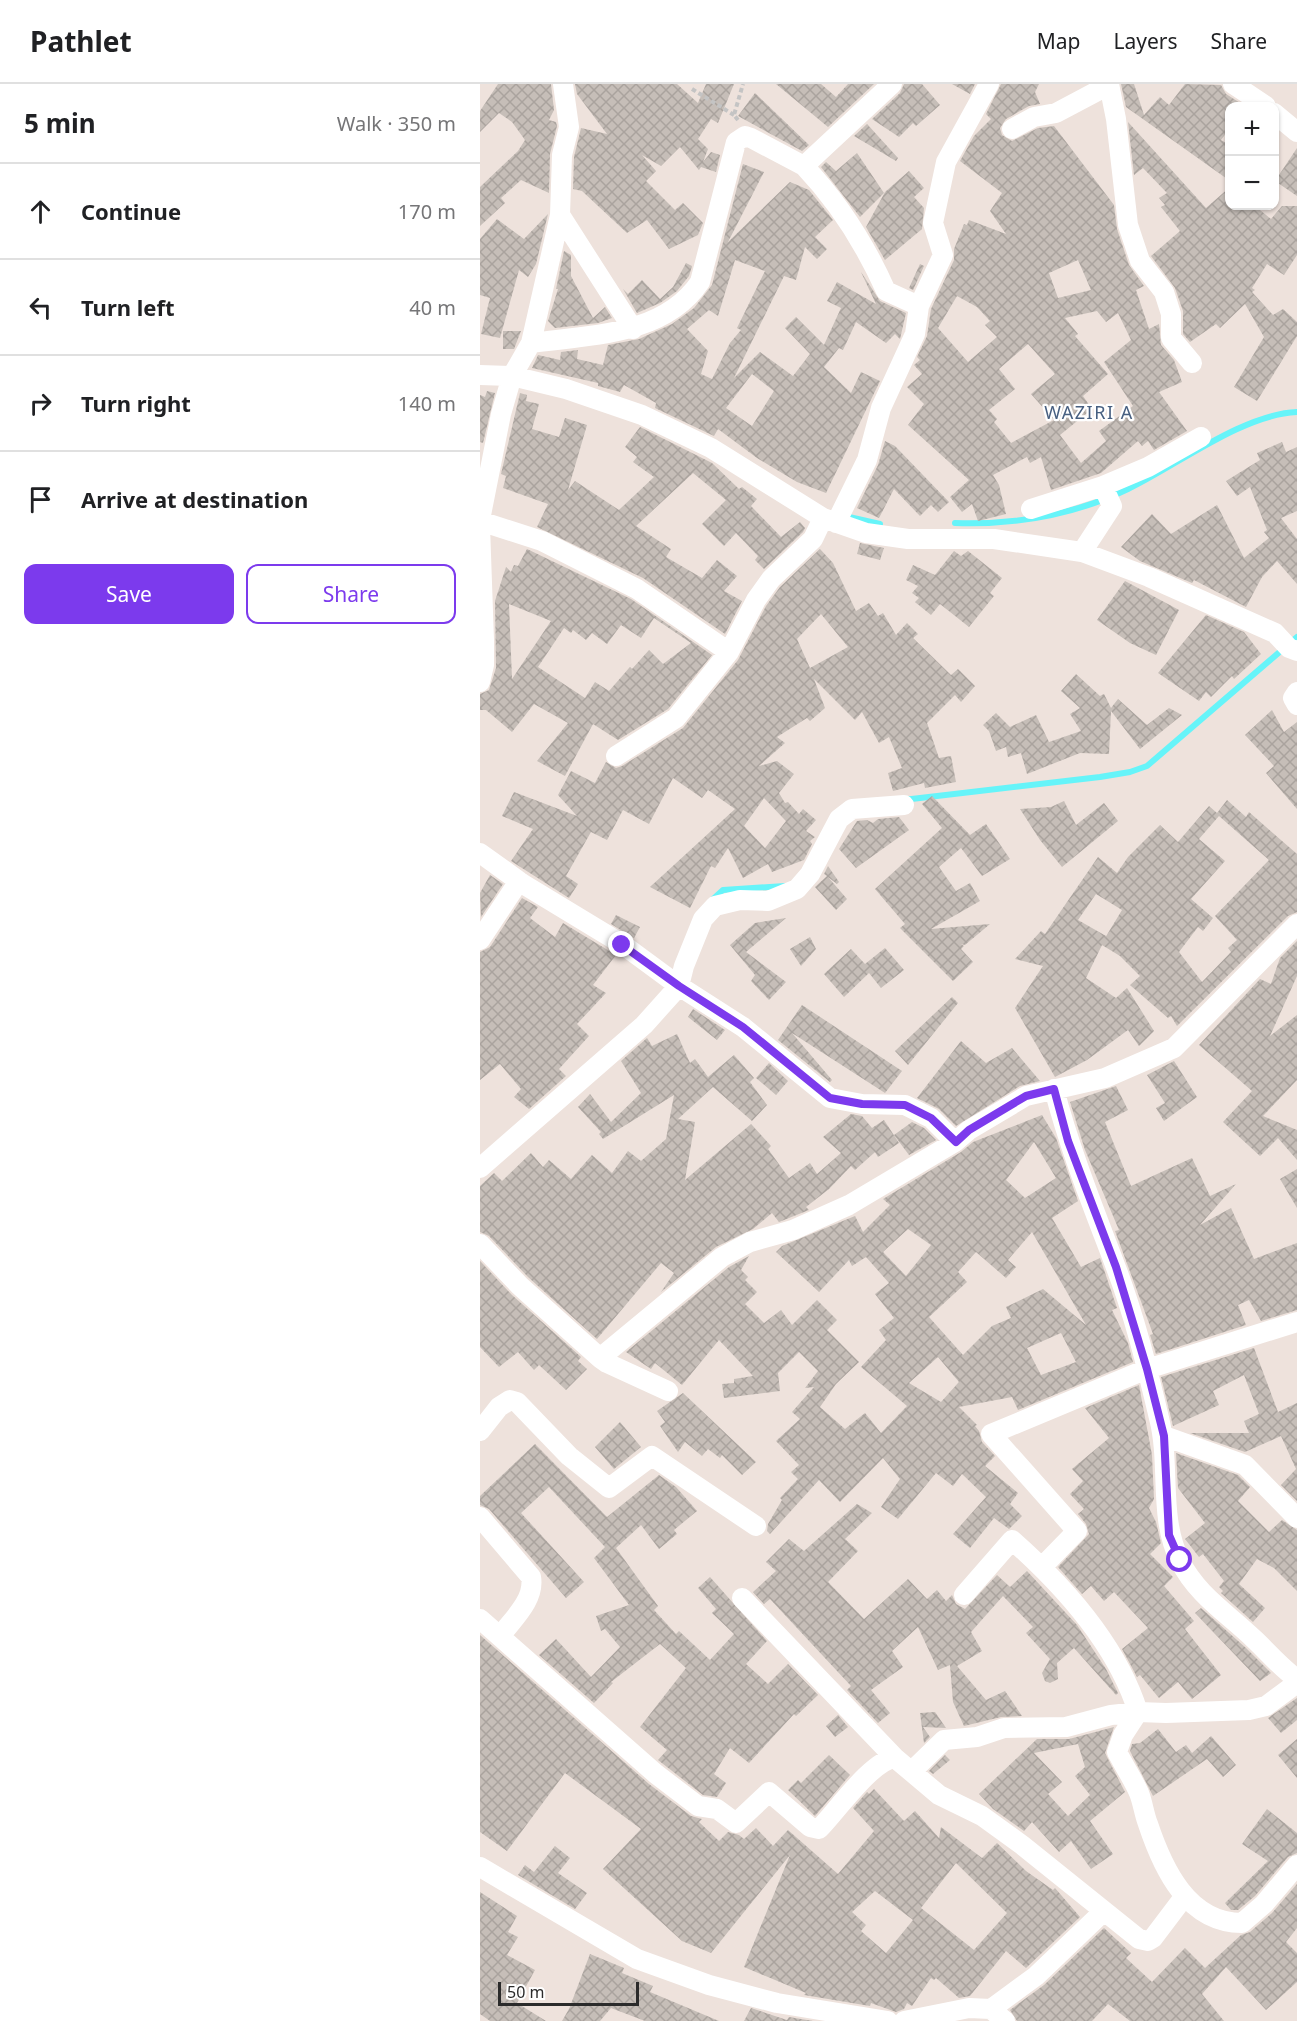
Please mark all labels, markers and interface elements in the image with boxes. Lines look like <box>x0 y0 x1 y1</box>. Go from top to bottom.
text: Pathlet <box>30 22 132 60</box>
text: Map <box>1037 27 1081 55</box>
text: Layers <box>1114 27 1178 55</box>
text: Share <box>1211 27 1267 55</box>
map controls <box>1225 102 1279 210</box>
button: + <box>1225 102 1279 156</box>
text: 5 min <box>24 105 96 141</box>
text: Walk · 350 m <box>337 110 456 137</box>
button: − <box>1225 156 1279 210</box>
icon: ahead <box>24 195 57 228</box>
text: Continue <box>81 196 181 226</box>
text: 170 m <box>398 198 456 225</box>
icon: left <box>24 291 57 324</box>
text: Turn left <box>81 292 175 322</box>
text: 40 m <box>409 294 456 321</box>
icon: right <box>24 387 57 420</box>
text: Turn right <box>81 388 191 418</box>
text: 140 m <box>398 390 456 417</box>
district label: WAZIRI A <box>1044 400 1134 424</box>
icon: arrive <box>24 483 57 516</box>
text: Arrive at destination <box>81 484 308 514</box>
button: Save <box>24 564 234 624</box>
button: Share <box>246 564 456 624</box>
route end <box>608 931 634 957</box>
route start <box>1166 1546 1192 1572</box>
scale bar <box>498 1979 639 2006</box>
text: 50 m <box>507 1981 544 2003</box>

